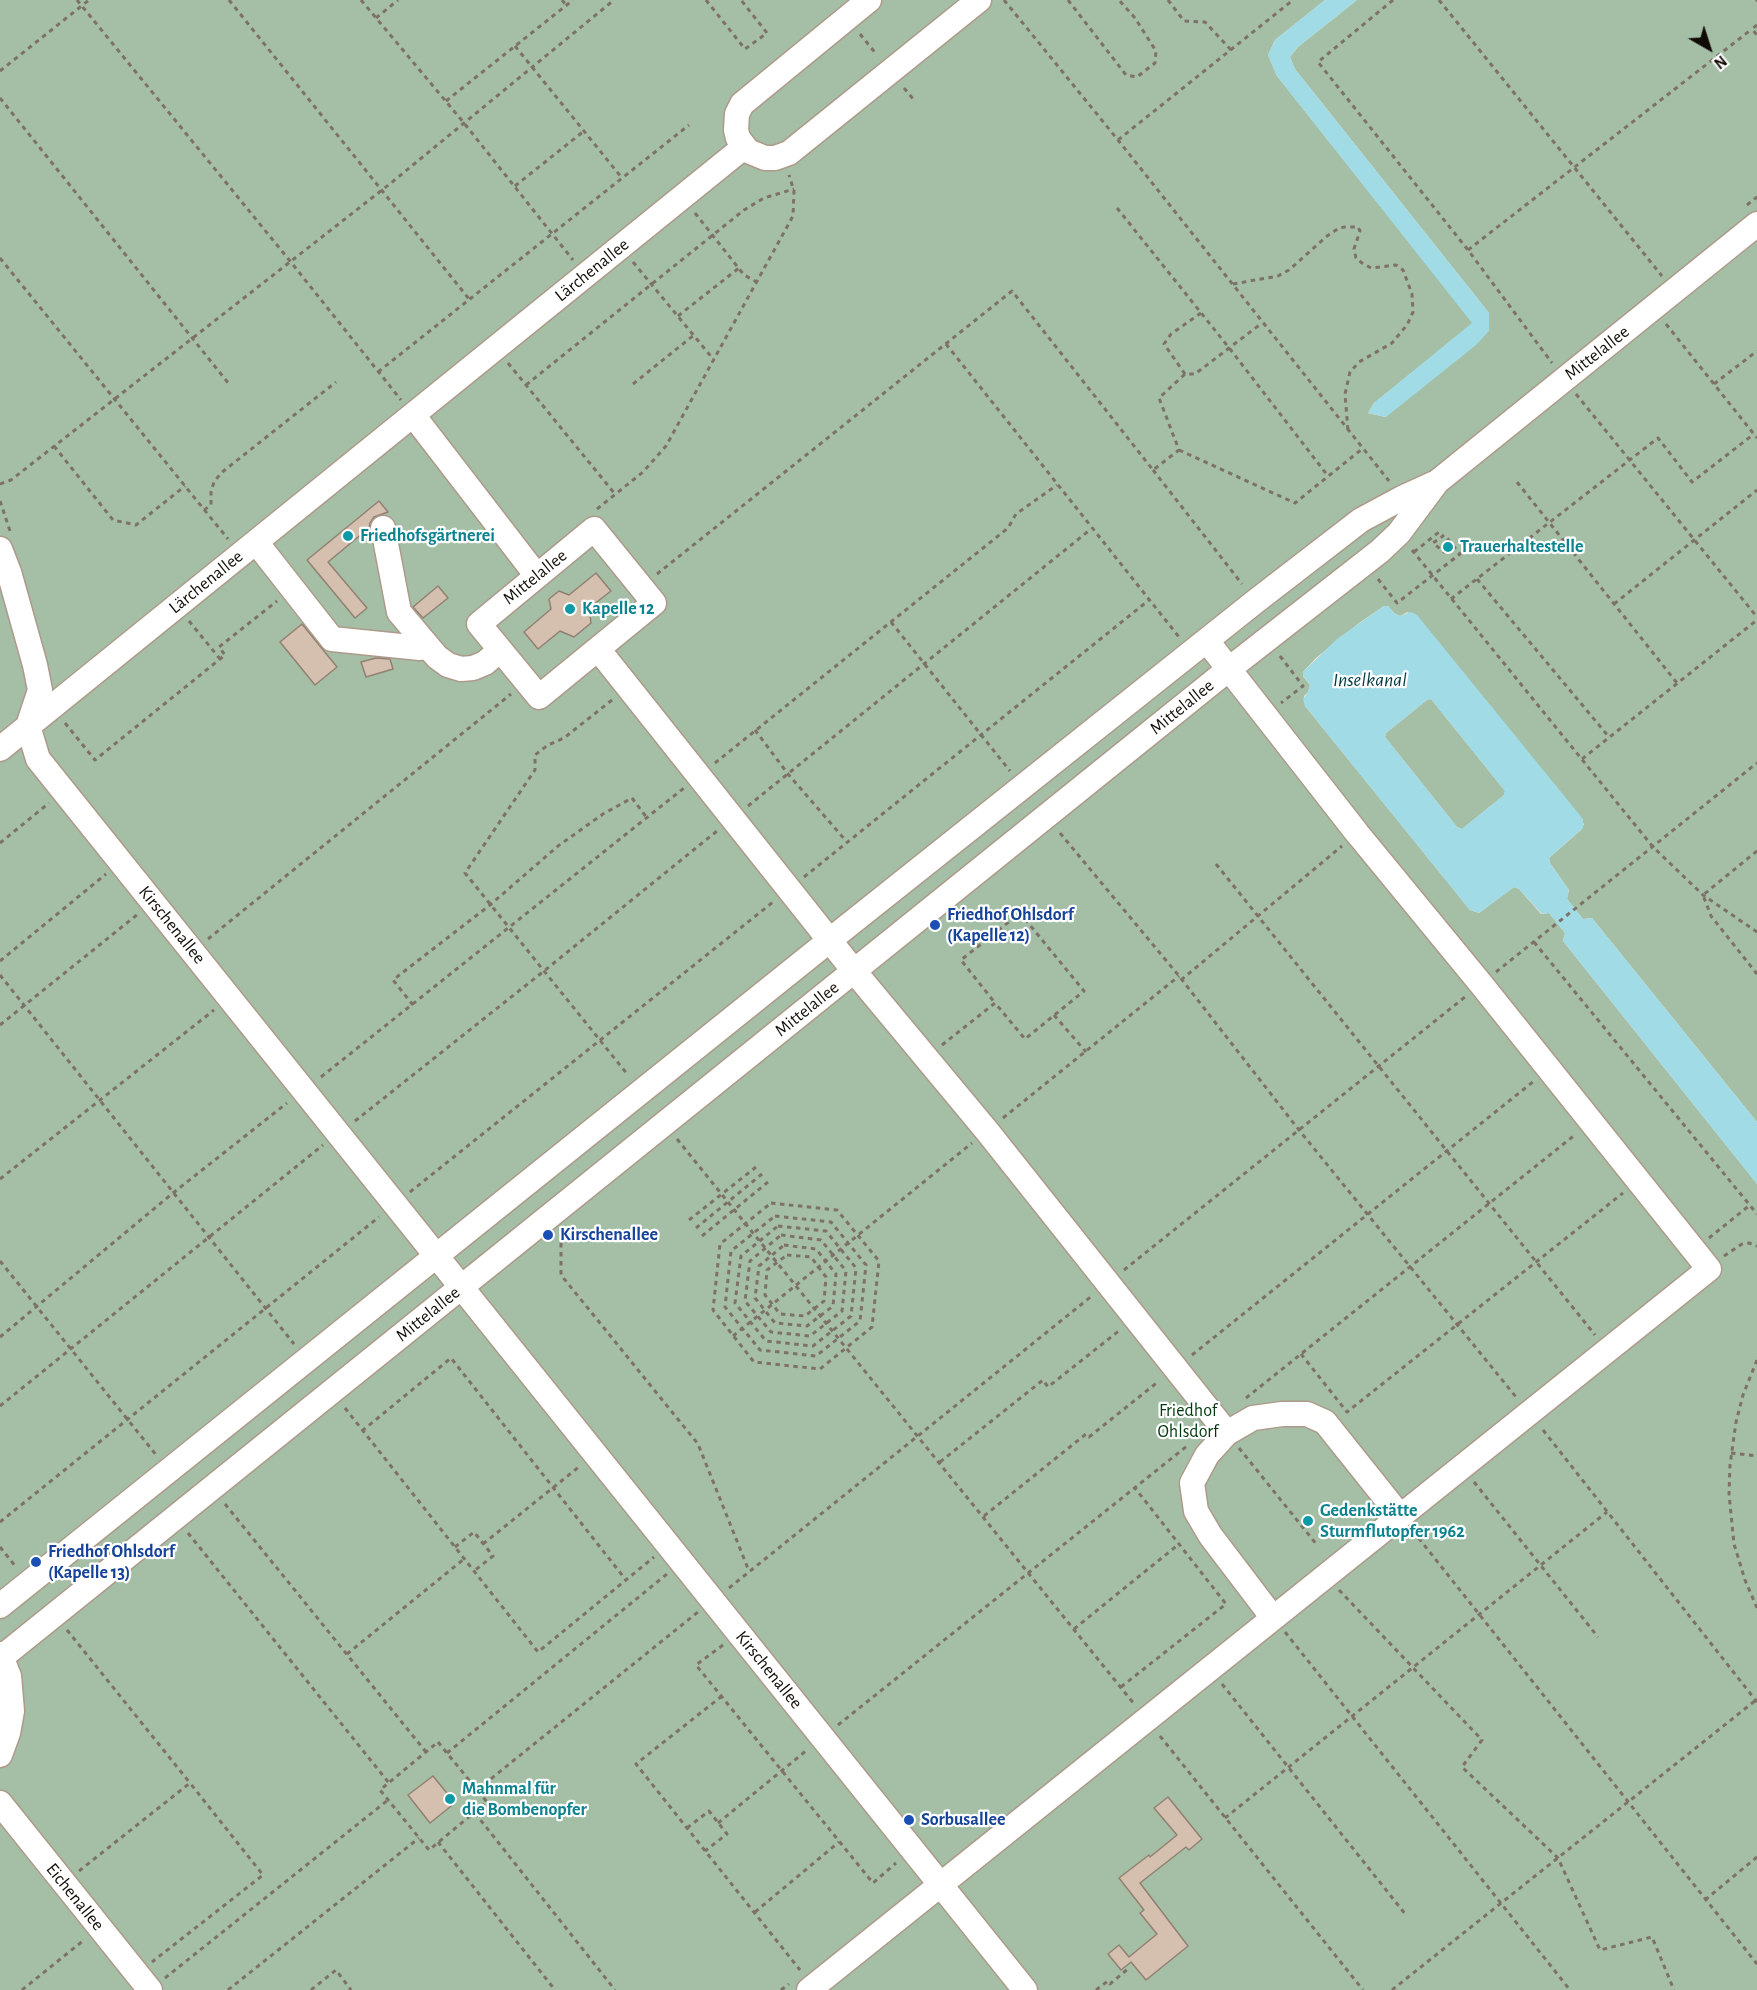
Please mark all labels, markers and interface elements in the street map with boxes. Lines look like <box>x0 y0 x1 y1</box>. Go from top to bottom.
north arrow <box>1679 18 1739 78</box>
text: N <box>1711 52 1730 72</box>
street label: Lärchenallee <box>551 234 633 306</box>
street label: Mittelallee <box>1560 321 1634 385</box>
place label: Friedhofsgärtnerei <box>360 525 495 547</box>
marker: Friedhofsgärtnerei <box>341 529 355 543</box>
place label: Trauerhaltestelle <box>1460 536 1583 558</box>
marker: Trauerhaltestelle <box>1441 540 1455 554</box>
street label: Mittelallee <box>499 545 571 609</box>
street label: Lärchenallee <box>165 546 247 618</box>
place label: Kapelle 12 <box>582 598 654 620</box>
marker: Kapelle 12 <box>563 602 577 616</box>
water label: Inselkanal <box>1333 668 1407 692</box>
street label: Mittelallee <box>1146 675 1218 739</box>
street label: Kirschenallee <box>134 882 210 968</box>
place label: Friedhof Ohlsdorf (Kapelle 12) <box>947 904 1074 946</box>
marker: Friedhof Ohlsdorf (Kapelle 12) <box>928 918 942 932</box>
street label: Mittelallee <box>771 977 843 1041</box>
place label: Kirschenallee <box>560 1224 658 1246</box>
marker: Kirschenallee <box>541 1228 555 1242</box>
street label: Mittelallee <box>392 1282 464 1346</box>
park label: Friedhof Ohlsdorf <box>1157 1400 1219 1442</box>
place label: Gedenkstätte Sturmflutopfer 1962 <box>1320 1500 1465 1543</box>
marker: Gedenkstätte Sturmflutopfer 1962 <box>1301 1514 1315 1528</box>
place label: Friedhof Ohlsdorf (Kapelle 13) <box>48 1541 175 1584</box>
marker: Friedhof Ohlsdorf (Kapelle 13) <box>29 1555 43 1569</box>
street label: Kirschenallee <box>731 1627 807 1713</box>
place label: Mahnmal für die Bombenopfer <box>462 1778 587 1820</box>
marker: Mahnmal für die Bombenopfer <box>443 1792 457 1806</box>
place label: Sorbusallee <box>921 1809 1005 1831</box>
marker: Sorbusallee <box>902 1813 916 1827</box>
street label: Eichenallee <box>41 1859 109 1935</box>

